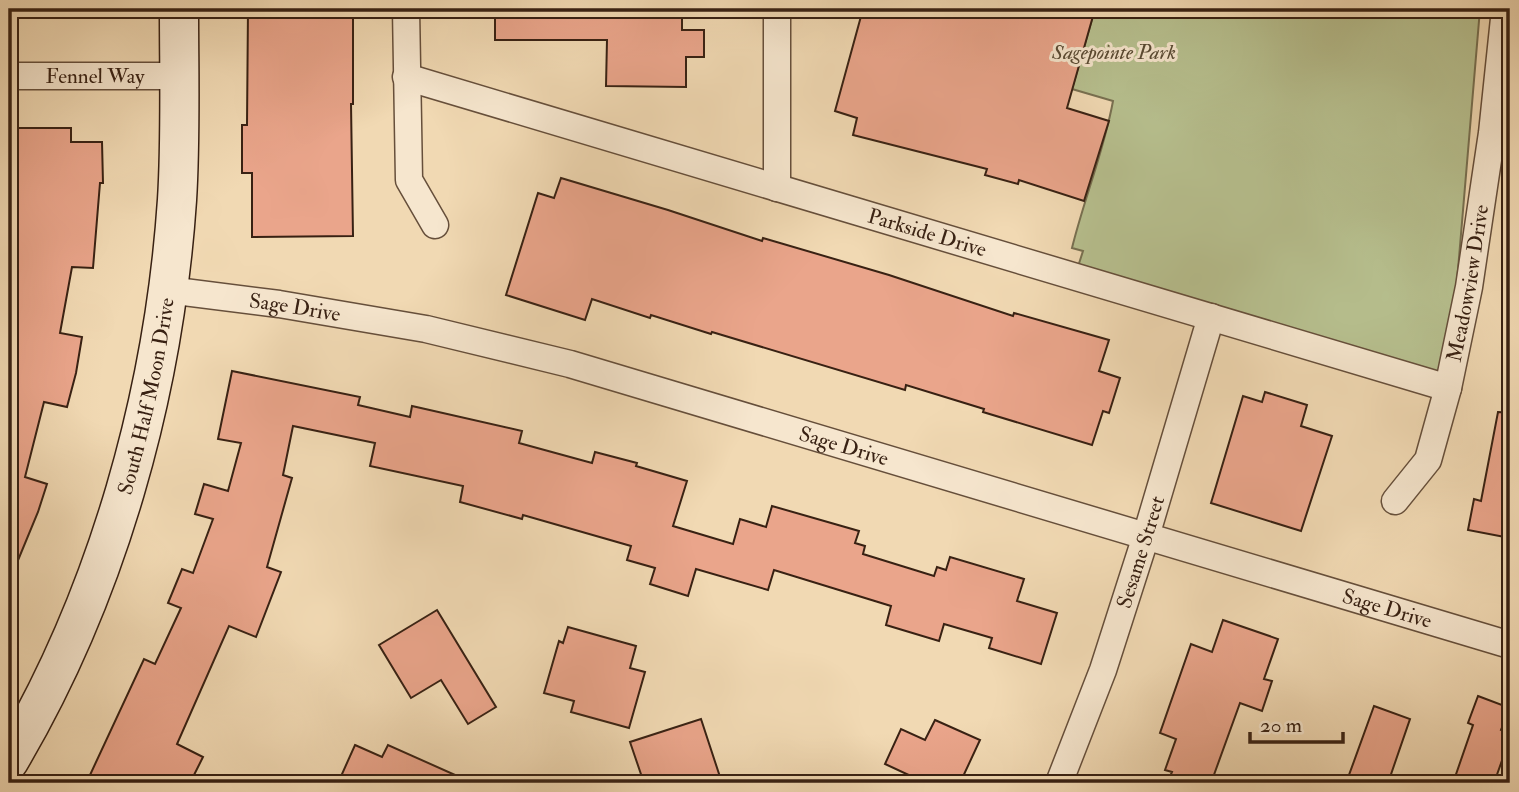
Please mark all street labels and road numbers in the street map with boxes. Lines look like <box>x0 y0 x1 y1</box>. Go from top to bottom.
street label: Fennel Way <box>46 63 145 90</box>
street label: Parkside Drive <box>865 203 990 264</box>
street label: Meadowview Drive <box>1441 203 1495 365</box>
street label: Sage Drive <box>248 287 343 328</box>
street label: South Half Moon Drive <box>112 296 181 498</box>
street label: Sage Drive <box>796 420 892 473</box>
street label: Sesame Street <box>1111 493 1171 612</box>
street label: Sage Drive <box>1339 583 1435 635</box>

